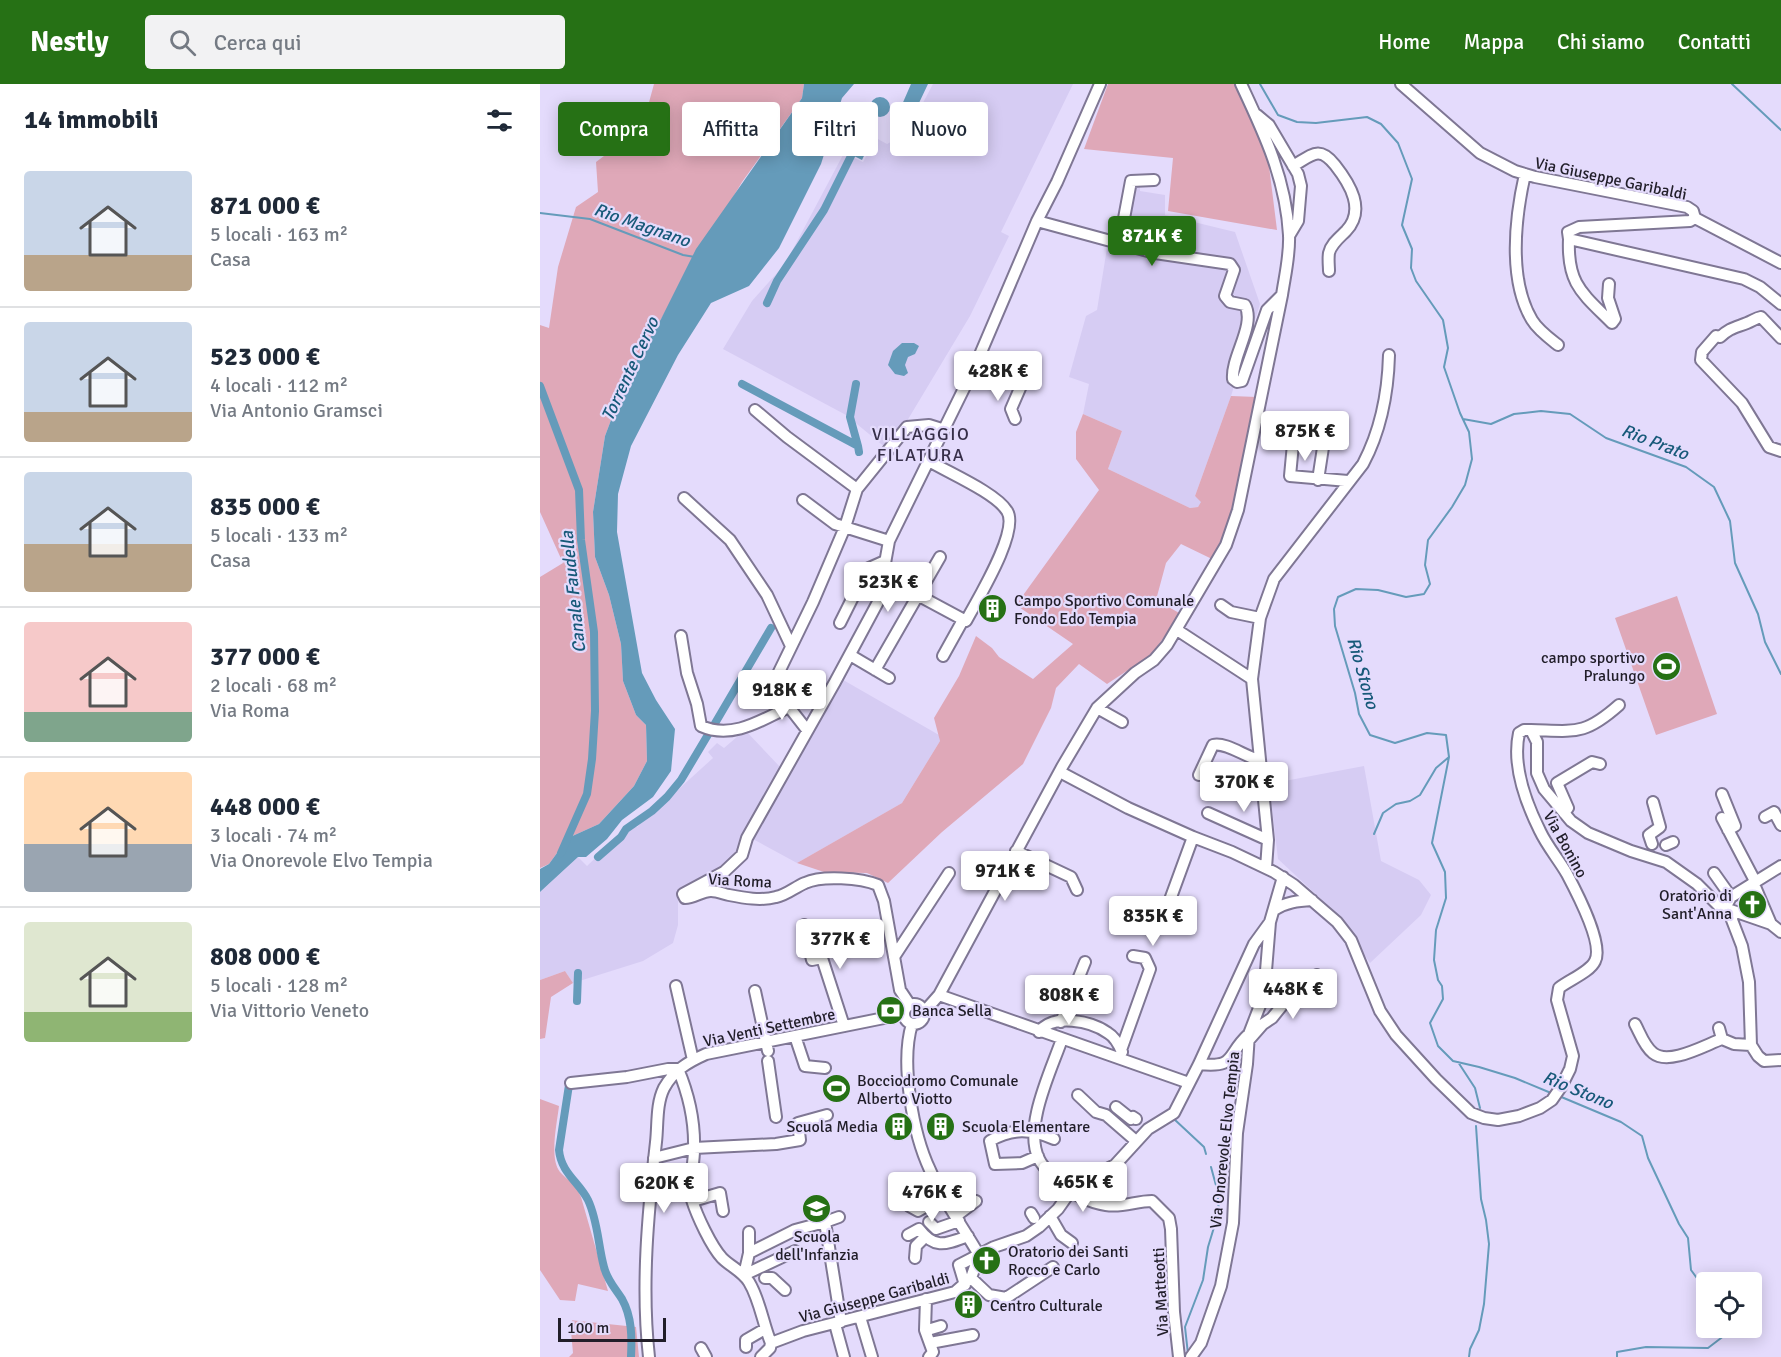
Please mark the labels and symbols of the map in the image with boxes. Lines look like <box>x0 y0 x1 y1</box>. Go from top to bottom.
street label: Via Giuseppe Garibaldi <box>1533 153 1689 205</box>
water label: Rio Magnano <box>591 198 695 252</box>
pin: 871K € <box>1103 216 1201 267</box>
water label: Torrente Cervo <box>596 312 664 424</box>
pin: 428K € <box>949 351 1047 402</box>
pin: 875K € <box>1256 411 1354 462</box>
water label: Rio Prato <box>1618 419 1693 465</box>
district label: VILLAGGIO FILATURA <box>872 423 970 466</box>
water label: Canale Faudella <box>556 529 590 654</box>
pin: 523K € <box>839 562 937 613</box>
place label: Campo Sportivo Comunale Fondo Edo Tempia <box>1014 591 1194 629</box>
building icon: Campo Sportivo Comunale Fondo Edo Tempia <box>977 593 1009 625</box>
water label: Rio Stono <box>1342 635 1384 713</box>
place label: campo sportivo Pralungo <box>1541 648 1645 686</box>
sports icon: campo sportivo Pralungo <box>1650 650 1682 682</box>
pin: 918K € <box>733 670 831 721</box>
pin: 370K € <box>1195 762 1293 813</box>
street label: Via Bonino <box>1539 808 1592 881</box>
pin: 971K € <box>956 851 1054 902</box>
street label: Via Roma <box>708 869 772 893</box>
place label: Oratorio di Sant'Anna <box>1659 886 1732 924</box>
church icon: Oratorio di Sant'Anna <box>1737 888 1769 920</box>
pin: 835K € <box>1104 896 1202 947</box>
pin: 377K € <box>791 919 889 970</box>
pin: 448K € <box>1244 969 1342 1020</box>
pin: 808K € <box>1020 975 1118 1026</box>
bank icon: Banca Sella <box>875 994 907 1026</box>
place label: Banca Sella <box>912 1001 992 1021</box>
street label: Via Venti Settembre <box>701 1004 837 1052</box>
street label: Via Onorevole Elvo Tempia <box>1206 1050 1244 1230</box>
water label: Rio Stono <box>1540 1066 1618 1115</box>
place label: Bocciodromo Comunale Alberto Viotto <box>857 1071 1019 1109</box>
sports icon: Bocciodromo Comunale Alberto Viotto <box>820 1073 852 1105</box>
building icon: Scuola Media <box>883 1110 915 1142</box>
building icon: Scuola Elementare <box>925 1110 957 1142</box>
place label: Scuola Media <box>786 1117 878 1137</box>
place label: Scuola Elementare <box>962 1117 1090 1137</box>
pin: 465K € <box>1034 1162 1132 1213</box>
pin: 620K € <box>615 1163 713 1214</box>
pin: 476K € <box>883 1172 981 1223</box>
school or university icon: Scuola dell'Infanzia <box>801 1192 833 1224</box>
place label: Scuola dell'Infanzia <box>775 1227 859 1265</box>
place label: Oratorio dei Santi Rocco e Carlo <box>1008 1242 1129 1280</box>
church icon: Oratorio dei Santi Rocco e Carlo <box>971 1244 1003 1276</box>
street label: Via Matteotti <box>1149 1247 1173 1337</box>
street label: Via Giuseppe Garibaldi <box>797 1268 952 1328</box>
building icon: Centro Culturale <box>953 1289 985 1321</box>
place label: Centro Culturale <box>990 1296 1103 1316</box>
scale bar <box>558 1315 666 1342</box>

